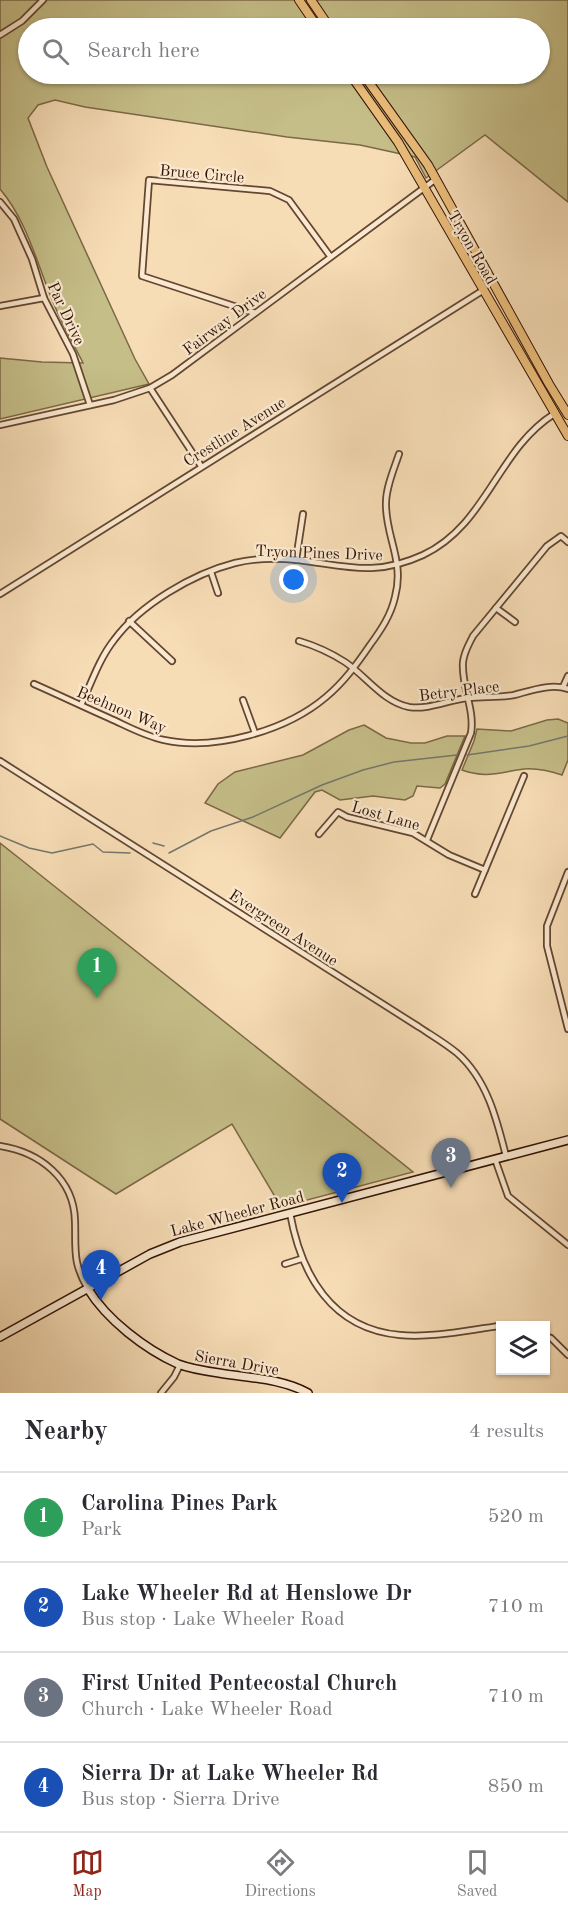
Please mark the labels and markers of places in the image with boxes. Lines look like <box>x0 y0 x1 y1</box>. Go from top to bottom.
pin: 1 <box>78 948 116 998</box>
pin: 3 <box>432 1138 470 1188</box>
pin: 2 <box>322 1154 362 1203</box>
pin: 4 <box>82 1250 120 1300</box>

